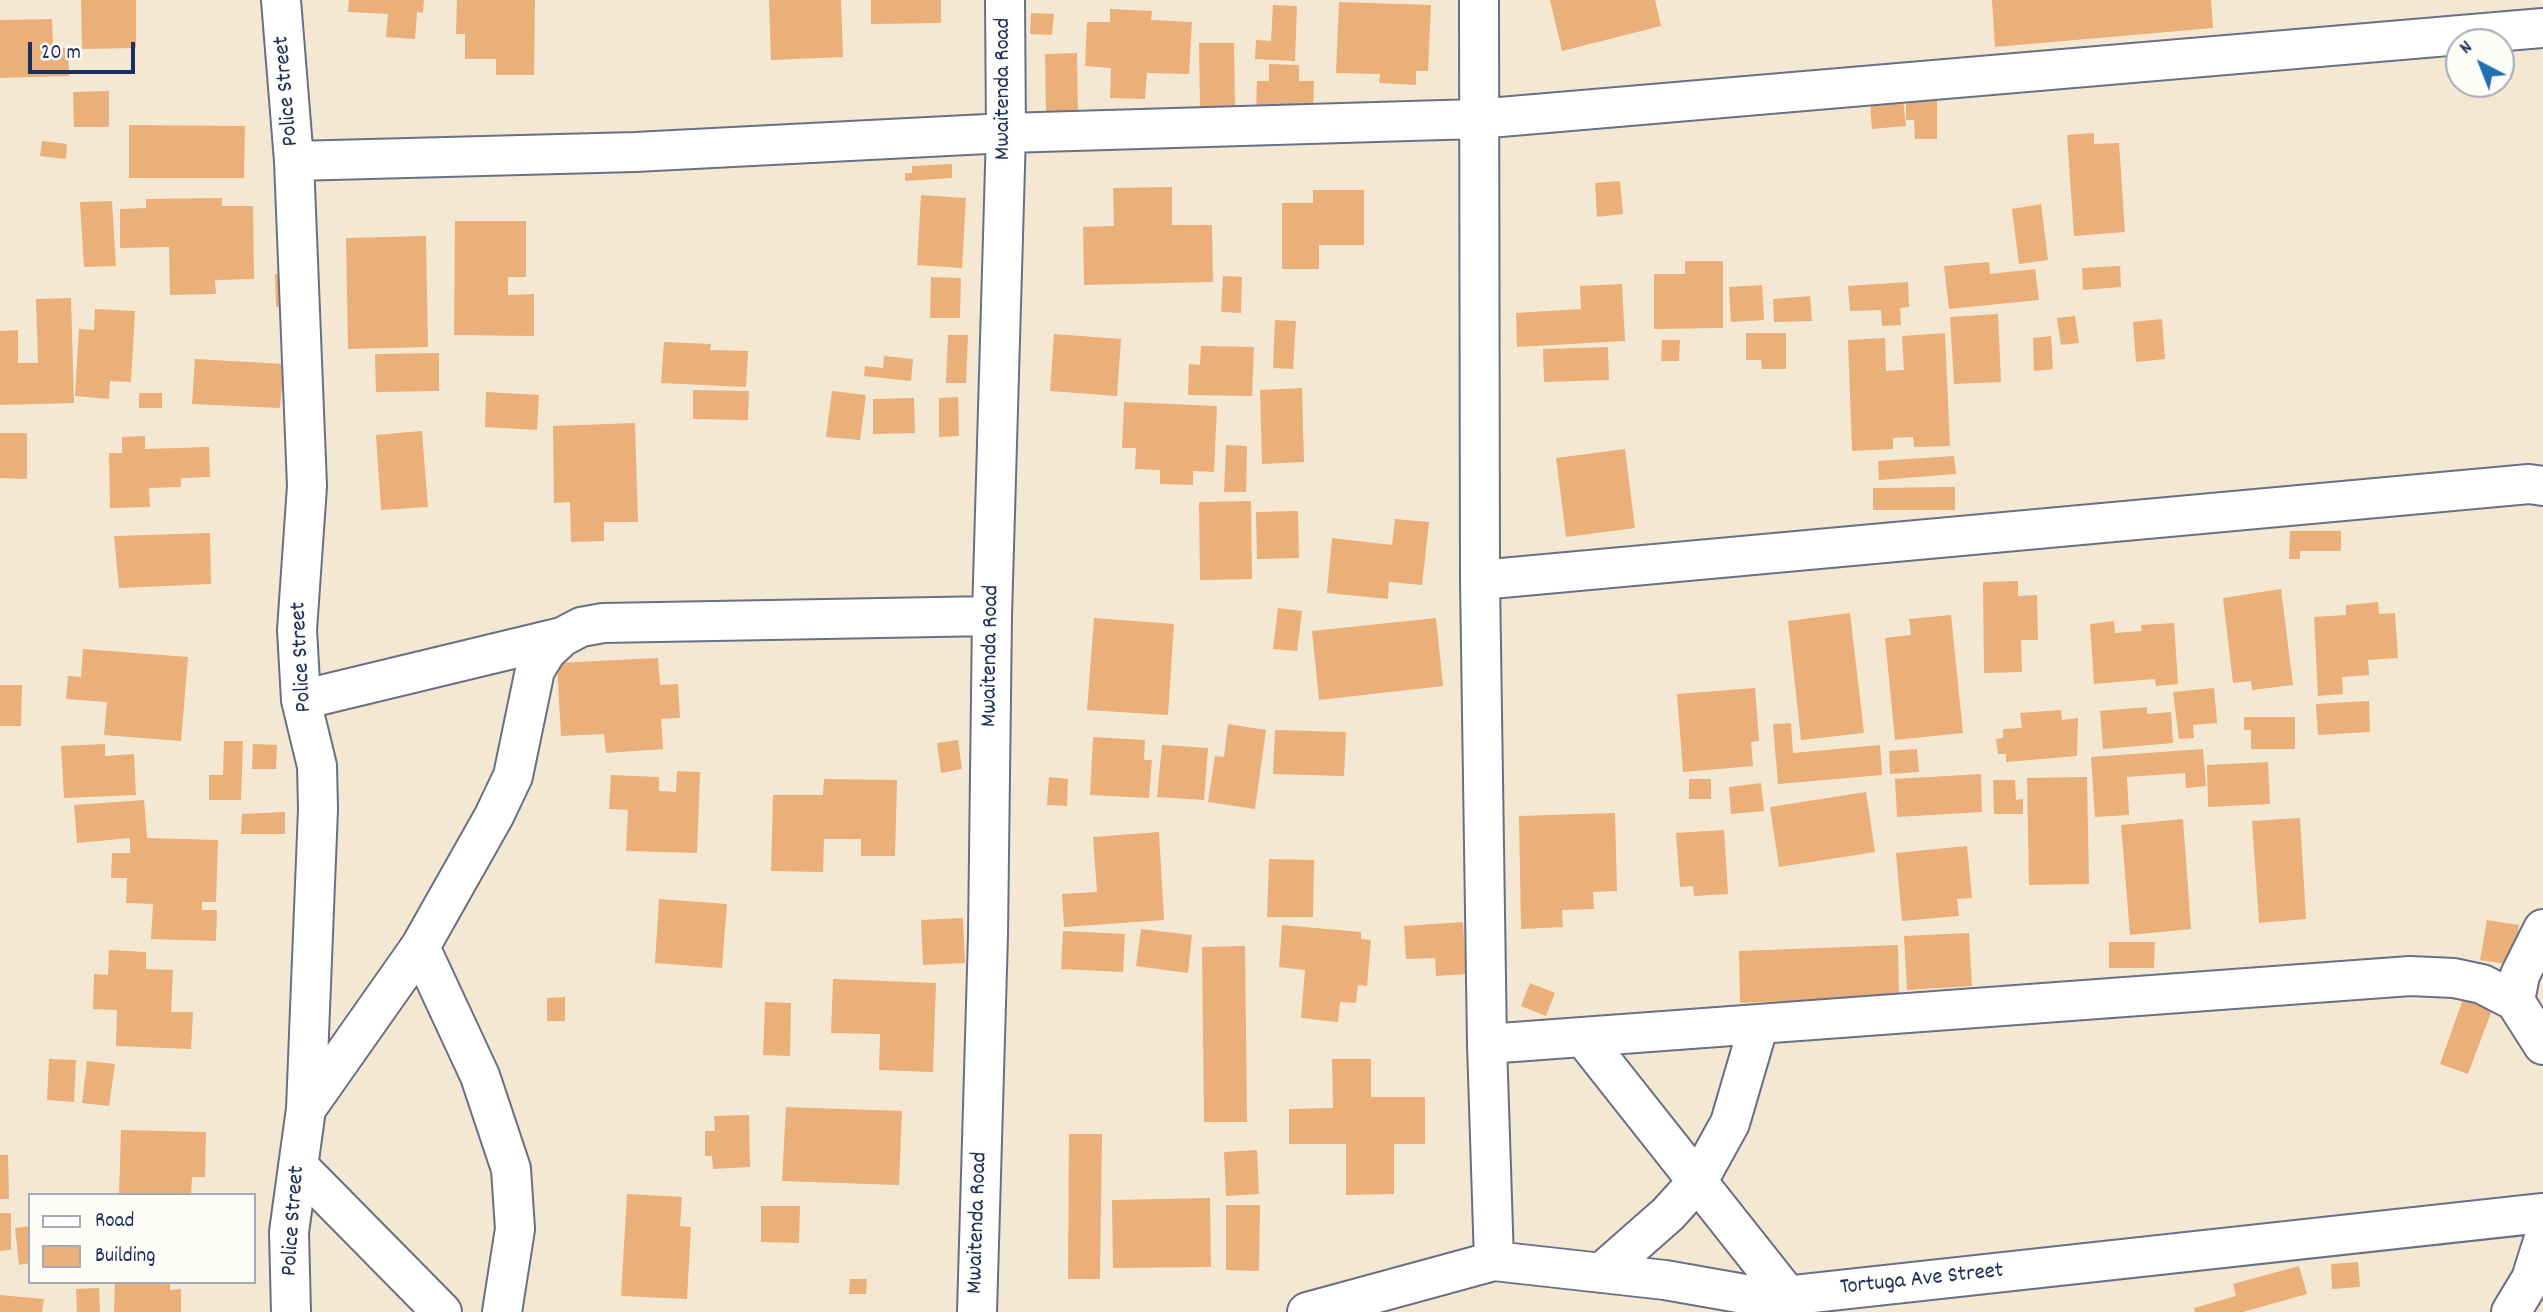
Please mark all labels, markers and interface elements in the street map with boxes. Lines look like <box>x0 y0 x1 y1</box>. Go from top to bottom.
street label: Mwaitenda Road <box>991 18 1019 160</box>
scale bar <box>32 28 138 72</box>
north arrow <box>2445 28 2515 98</box>
street label: Police Street <box>269 35 307 147</box>
text: N <box>2454 35 2479 62</box>
text: 20 m <box>41 39 81 69</box>
street label: Mwaitenda Road <box>977 585 1007 727</box>
street label: Police Street <box>286 601 320 713</box>
street label: Mwaitenda Road <box>963 1151 995 1295</box>
street label: Police Street <box>277 1165 313 1277</box>
legend <box>28 1193 256 1284</box>
text: Road <box>95 1207 134 1237</box>
text: Building <box>95 1242 155 1272</box>
street label: Tortuga Ave Street <box>1839 1259 2005 1303</box>

